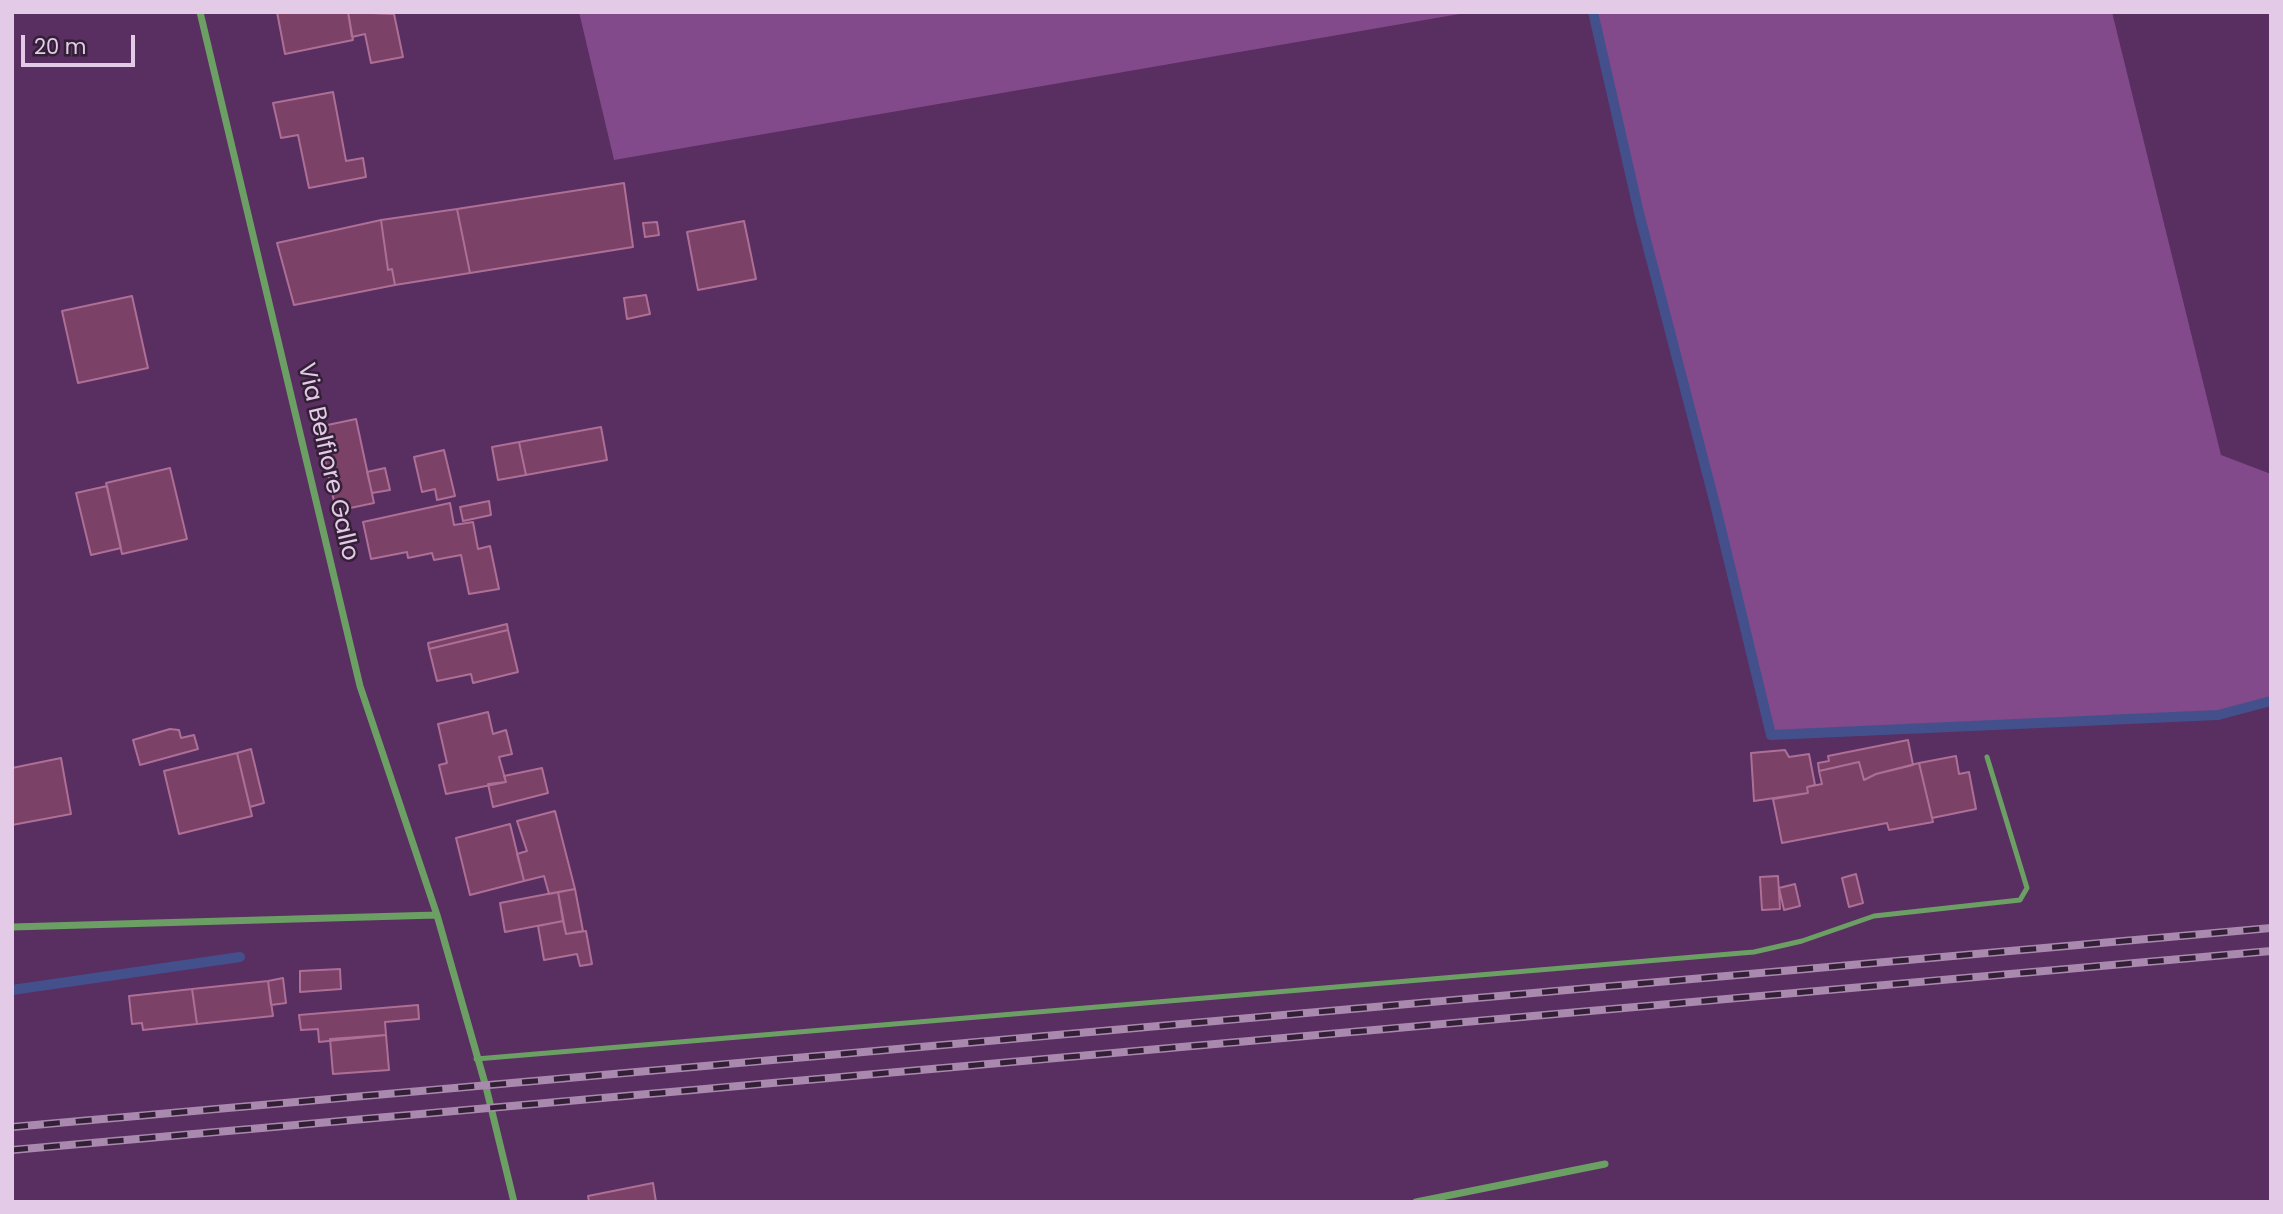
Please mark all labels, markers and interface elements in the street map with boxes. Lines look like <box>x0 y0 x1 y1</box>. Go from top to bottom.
scale bar <box>24 21 138 65</box>
text: 20 m <box>34 32 87 61</box>
street label: Via Belfiore Gallo <box>290 360 364 564</box>

